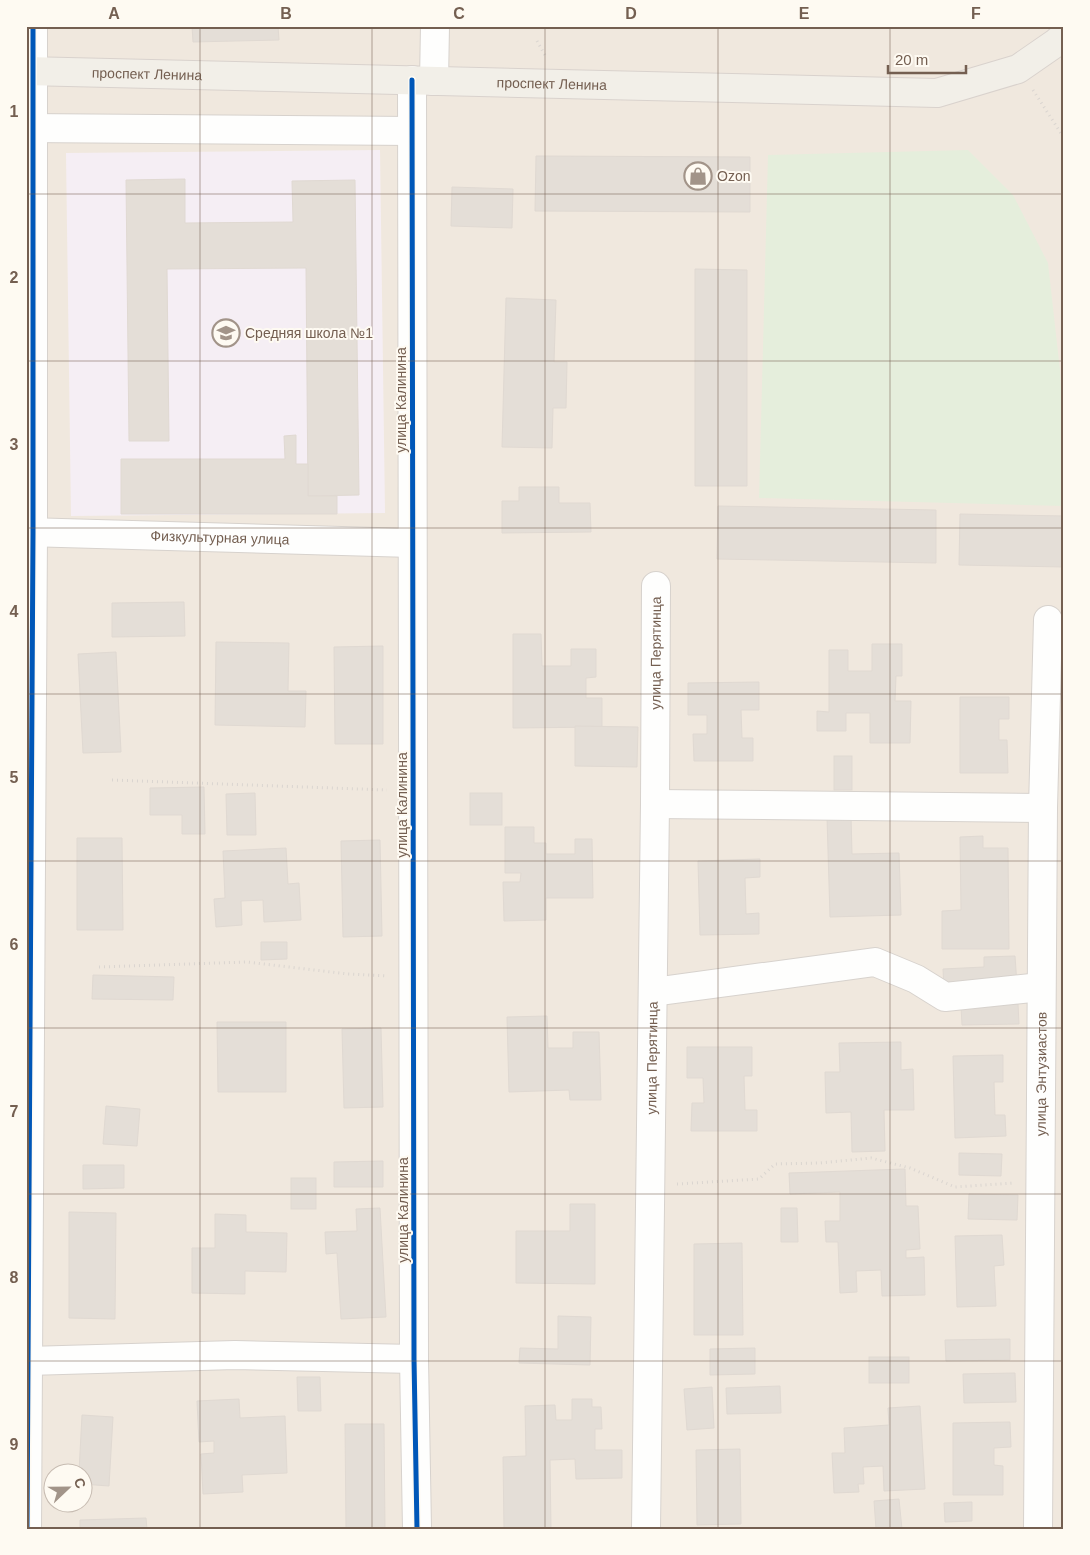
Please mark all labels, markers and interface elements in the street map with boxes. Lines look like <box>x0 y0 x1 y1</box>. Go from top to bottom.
text: A <box>108 5 120 22</box>
text: B <box>280 5 292 22</box>
text: C <box>453 5 465 22</box>
text: D <box>625 5 637 22</box>
text: E <box>799 5 810 22</box>
text: F <box>971 5 981 22</box>
scale bar <box>888 42 965 74</box>
text: 20 m <box>895 51 928 68</box>
street label: проспект Ленина <box>92 65 202 83</box>
street label: проспект Ленина <box>497 74 607 93</box>
text: 1 <box>10 103 19 120</box>
shop icon: Ozon <box>683 161 713 191</box>
place label: Ozon <box>717 168 750 184</box>
text: 2 <box>10 269 19 286</box>
school or university icon: Средняя школа №1 <box>211 318 241 348</box>
place label: Средняя школа №1 <box>245 325 373 341</box>
street label: улица Калинина <box>393 347 409 453</box>
text: 3 <box>10 436 19 453</box>
street label: Физкультурная улица <box>150 528 290 548</box>
street label: улица Перятинца <box>647 596 664 710</box>
text: 4 <box>10 603 19 620</box>
street label: улица Калинина <box>394 752 410 858</box>
text: 5 <box>10 769 19 786</box>
text: 6 <box>10 936 19 953</box>
street label: улица Перятинца <box>643 1001 661 1115</box>
street label: улица Энтузиастов <box>1033 1012 1050 1136</box>
text: 7 <box>10 1103 19 1120</box>
street label: улица Калинина <box>395 1157 411 1263</box>
text: 8 <box>10 1269 19 1286</box>
text: 9 <box>10 1436 19 1453</box>
north arrow <box>42 1462 92 1512</box>
text: С <box>71 1475 89 1491</box>

